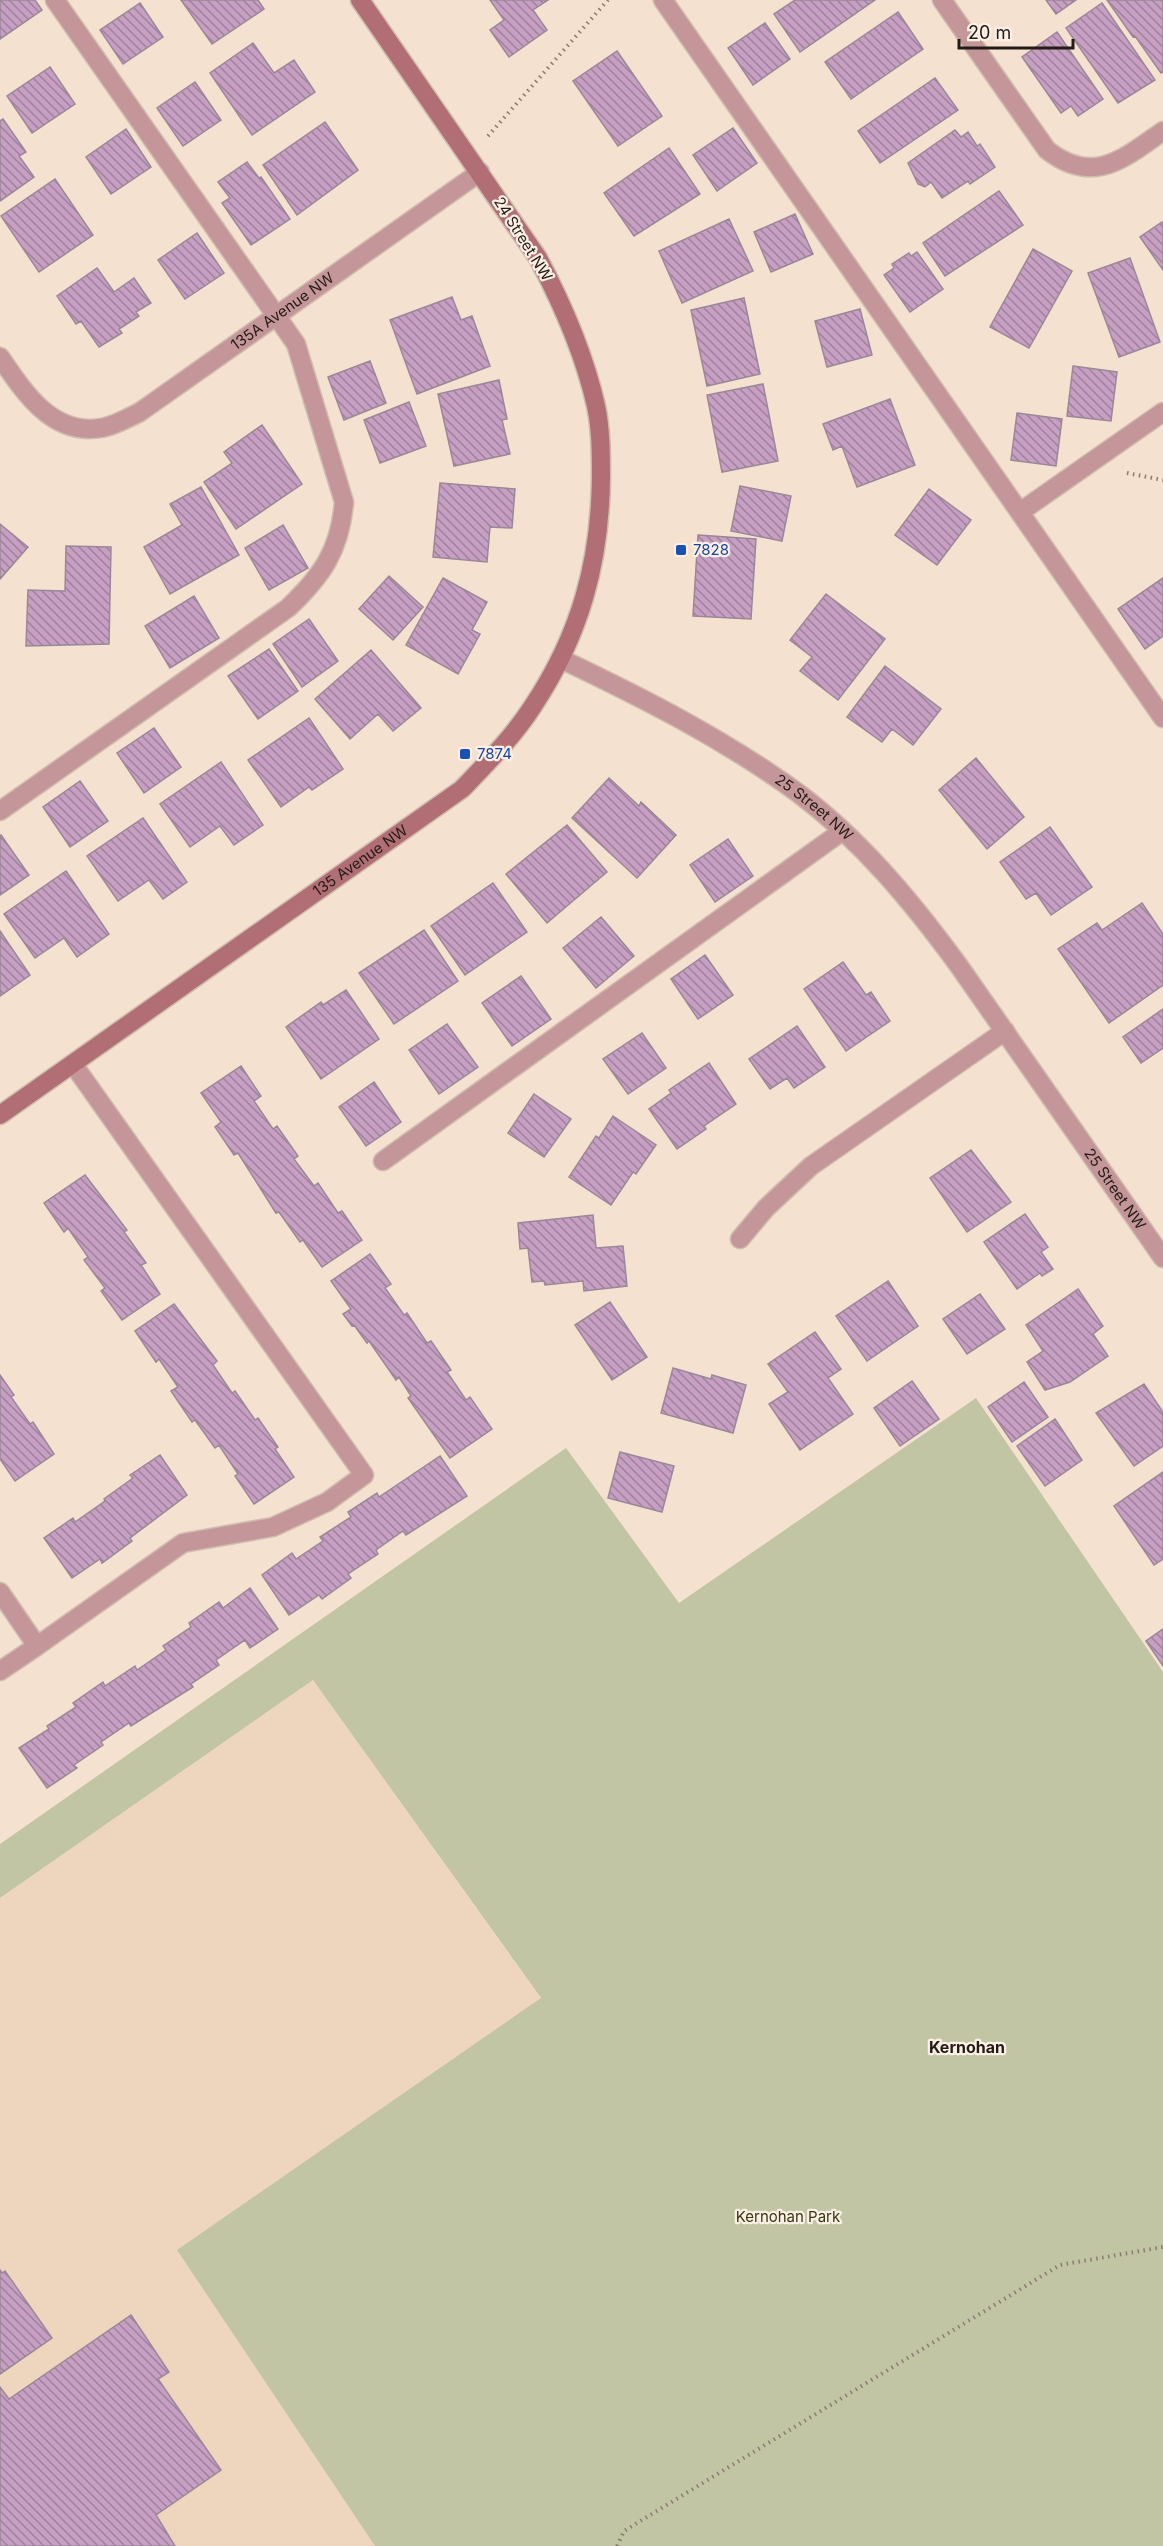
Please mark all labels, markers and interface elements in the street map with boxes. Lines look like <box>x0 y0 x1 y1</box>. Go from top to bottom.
scale bar <box>959 12 1073 50</box>
text: 20 m <box>968 22 1011 43</box>
street label: 24 Street NW <box>490 193 557 284</box>
street label: 135A Avenue NW <box>227 268 338 354</box>
place label: 7828 <box>693 540 729 559</box>
marker: 7828 <box>674 543 688 557</box>
place label: 7874 <box>477 744 512 763</box>
marker: 7874 <box>458 747 472 761</box>
street label: 25 Street NW <box>771 770 857 844</box>
street label: 135 Avenue NW <box>309 820 411 900</box>
street label: 25 Street NW <box>1080 1144 1150 1233</box>
district label: Kernohan <box>929 2037 1005 2057</box>
park label: Kernohan Park <box>736 2207 841 2226</box>

